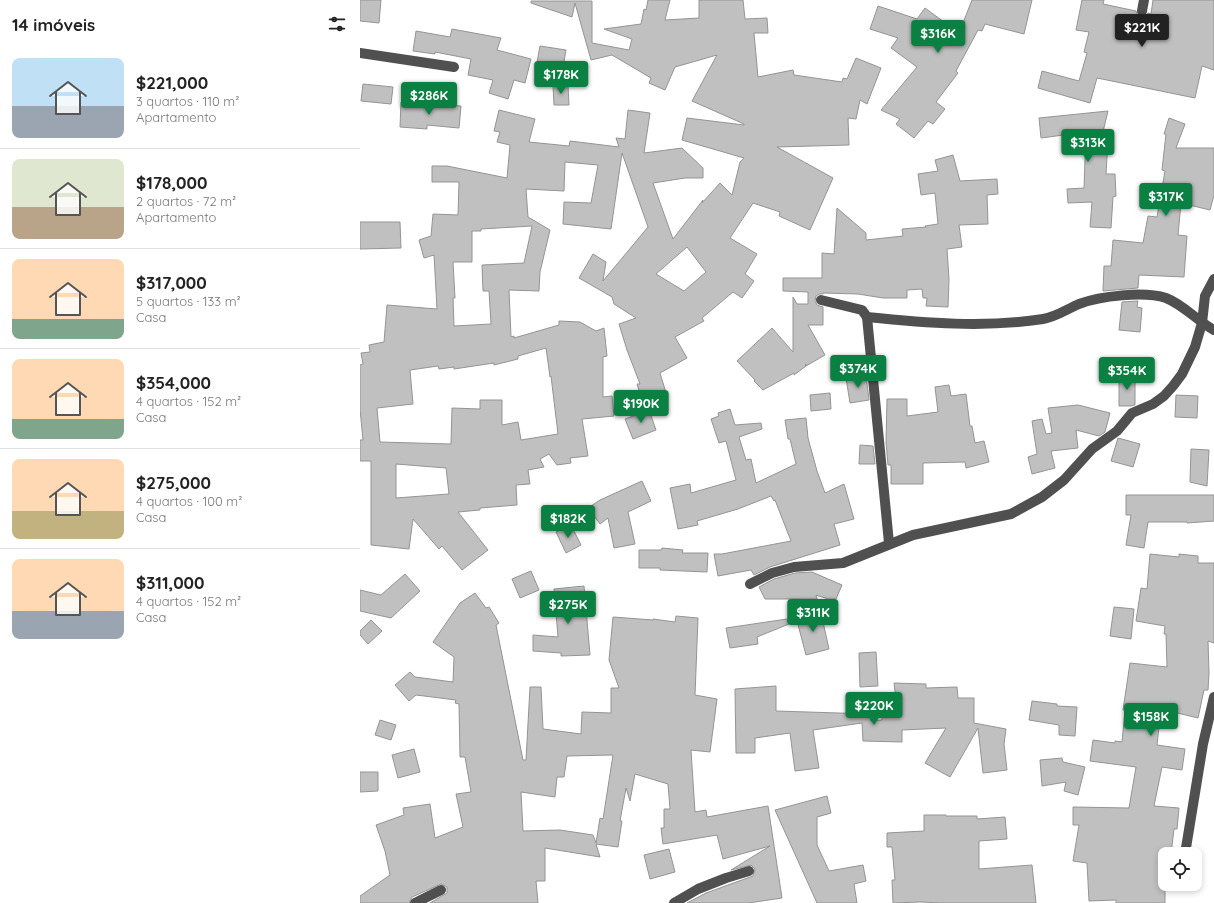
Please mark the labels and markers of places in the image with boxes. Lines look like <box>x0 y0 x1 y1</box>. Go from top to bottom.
pin: $221K <box>1114 14 1170 48</box>
pin: $316K <box>910 20 966 54</box>
pin: $178K <box>533 61 589 95</box>
pin: $286K <box>401 82 457 116</box>
pin: $313K <box>1060 129 1116 163</box>
pin: $317K <box>1138 183 1194 217</box>
pin: $374K <box>830 355 886 389</box>
pin: $354K <box>1099 357 1155 391</box>
pin: $190K <box>613 390 669 424</box>
pin: $182K <box>540 505 596 539</box>
pin: $275K <box>540 591 596 625</box>
pin: $311K <box>785 599 841 633</box>
pin: $220K <box>846 692 902 726</box>
pin: $158K <box>1123 703 1179 737</box>

